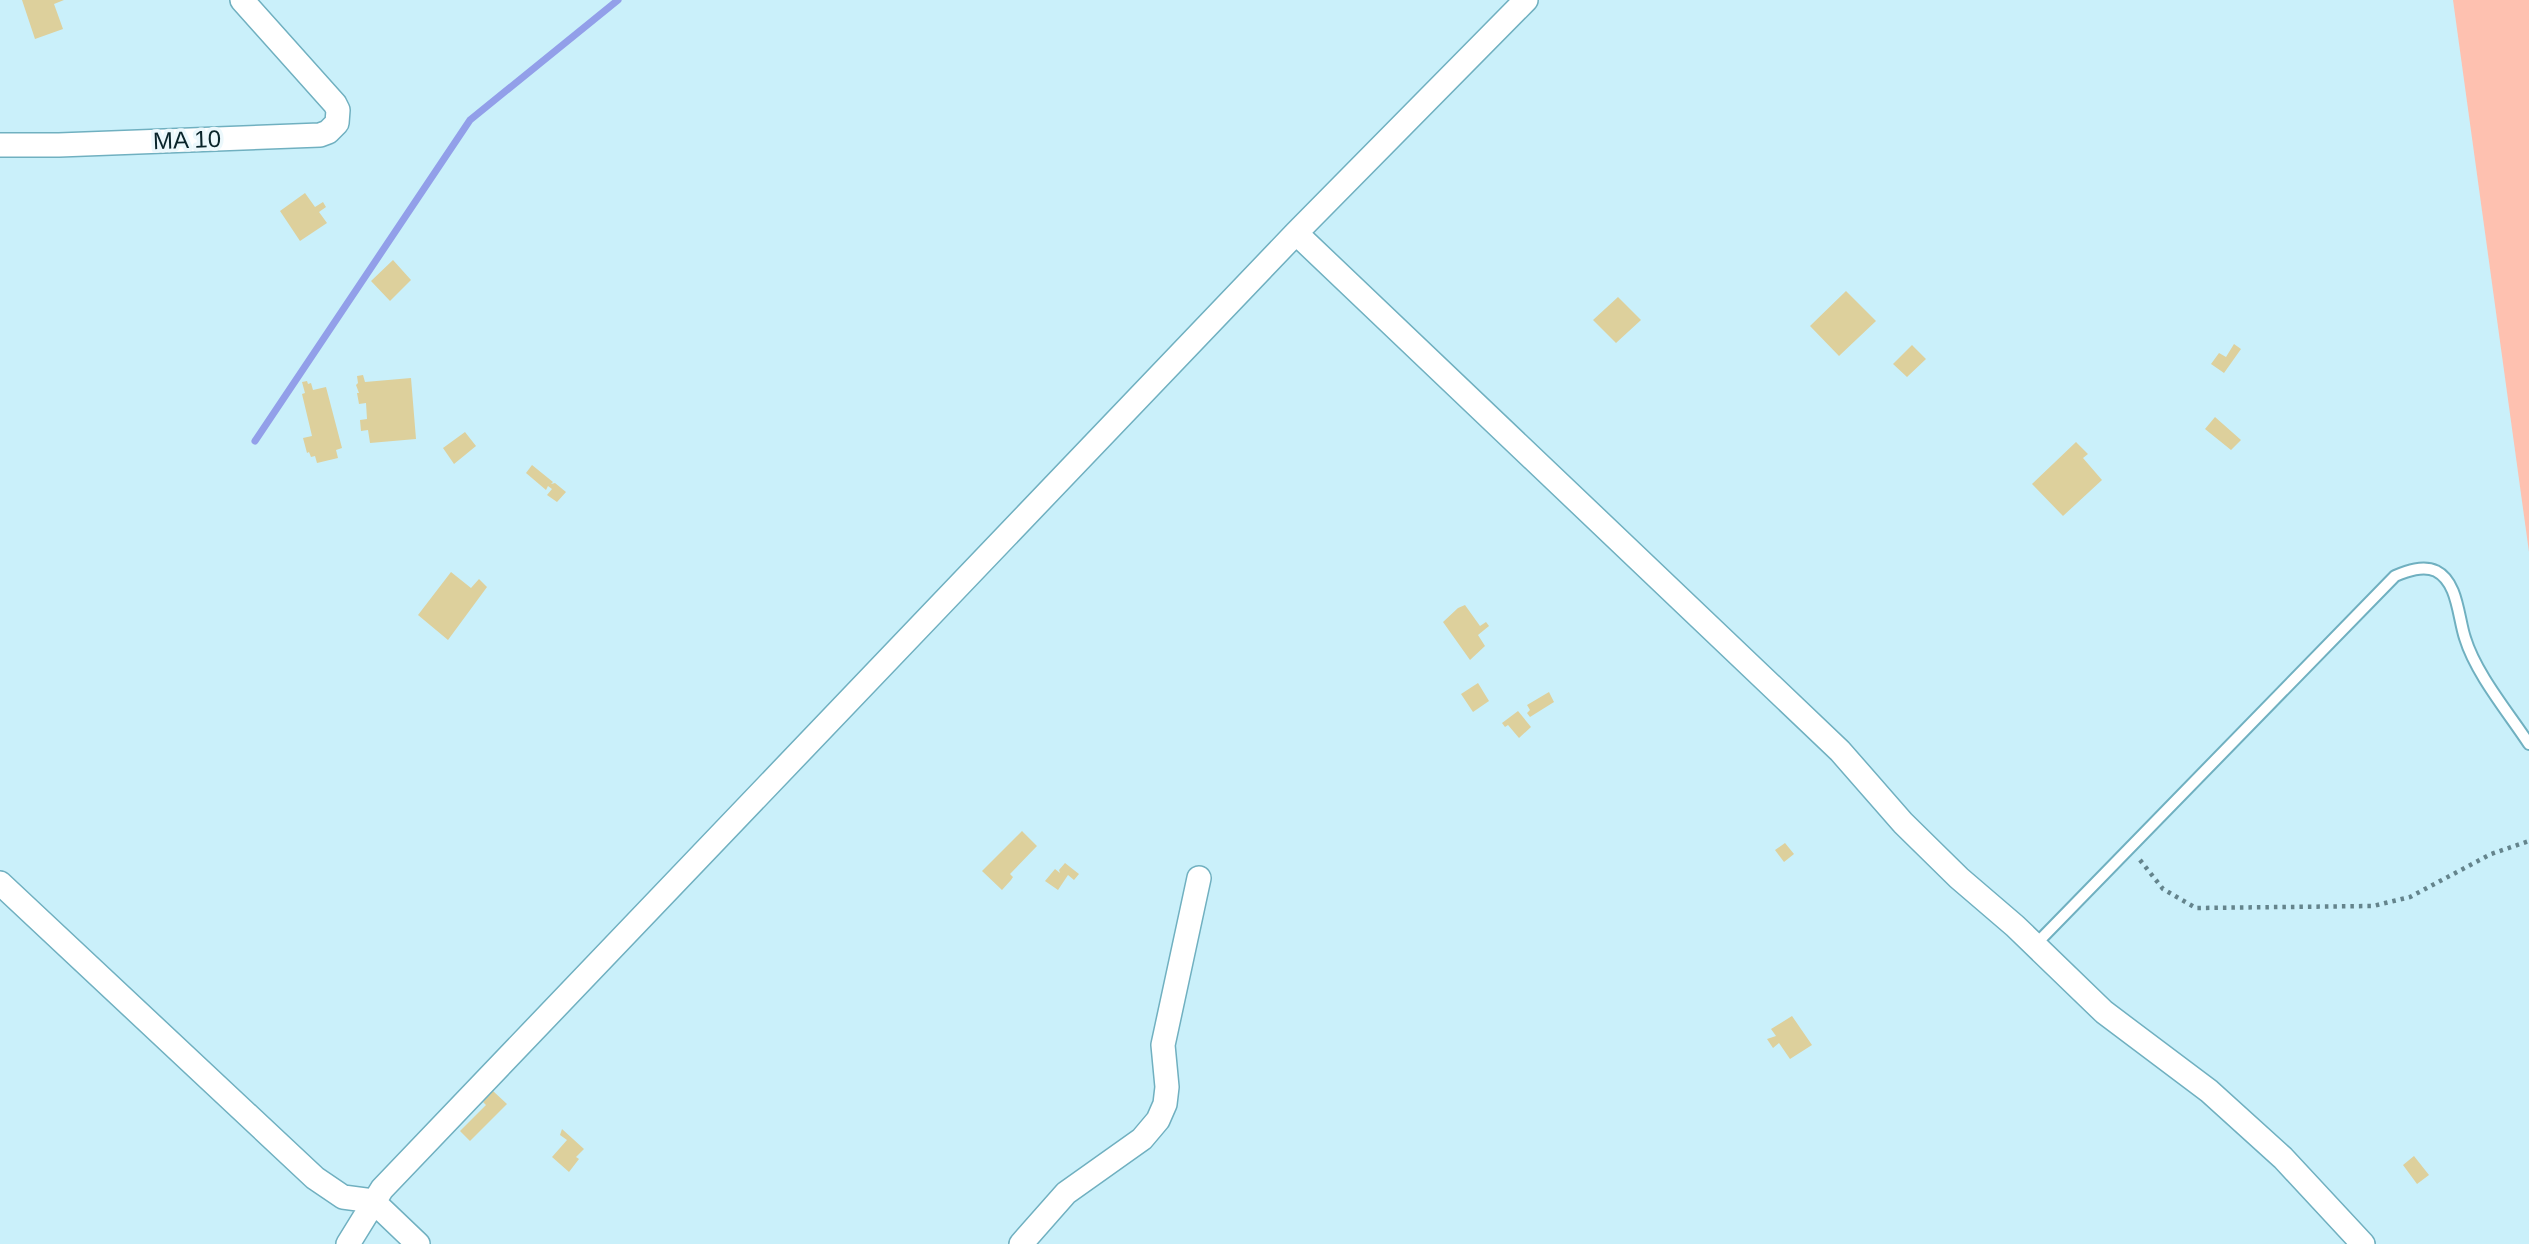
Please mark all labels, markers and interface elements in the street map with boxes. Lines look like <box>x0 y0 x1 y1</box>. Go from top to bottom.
street label: MA 10 <box>153 125 221 154</box>

